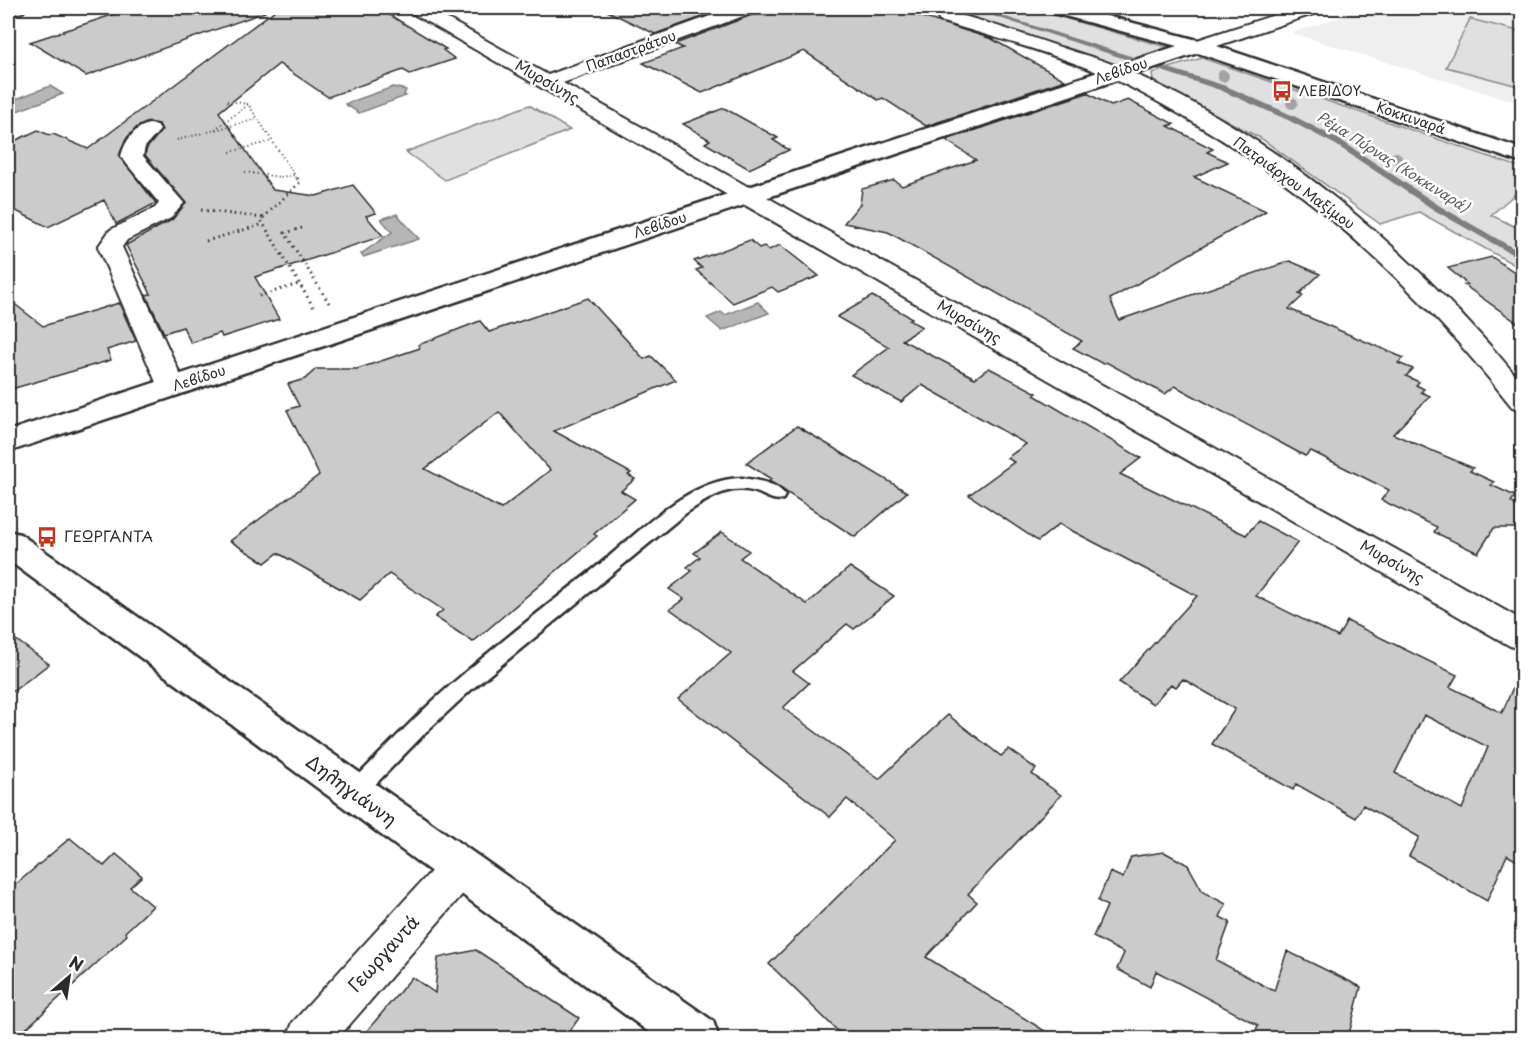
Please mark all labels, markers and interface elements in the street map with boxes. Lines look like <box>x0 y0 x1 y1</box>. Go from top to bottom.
street label: Παπαστράτου <box>583 25 679 77</box>
street label: Λεβίδου <box>1092 52 1150 89</box>
street label: Μυρσίνης <box>511 53 584 109</box>
bus stop icon: ΛΕΒΙΔΟΥ <box>1270 79 1294 103</box>
place label: ΛΕΒΙΔΟΥ <box>1299 80 1362 101</box>
street label: Κοκκιναρά <box>1374 96 1449 139</box>
water label: Ρέμα Πύρνας (Κοκκιναρά) <box>1313 106 1475 218</box>
street label: Πατριάρχου Μαξίμου <box>1229 131 1359 234</box>
street label: Λεβίδου <box>631 206 689 243</box>
street label: Μυρσίνης <box>933 293 1006 349</box>
street label: Λεβίδου <box>170 359 228 396</box>
place label: ΓΕΩΡΓΑΝΤΑ <box>64 524 153 547</box>
bus stop icon: ΓΕΩΡΓΑΝΤΑ <box>35 525 59 549</box>
street label: Μυρσίνης <box>1356 533 1429 589</box>
street label: Δηληγιάννη <box>301 748 403 832</box>
street label: Γεωργαντά <box>341 908 425 998</box>
north arrow <box>39 947 99 1007</box>
text: N <box>65 949 88 977</box>

